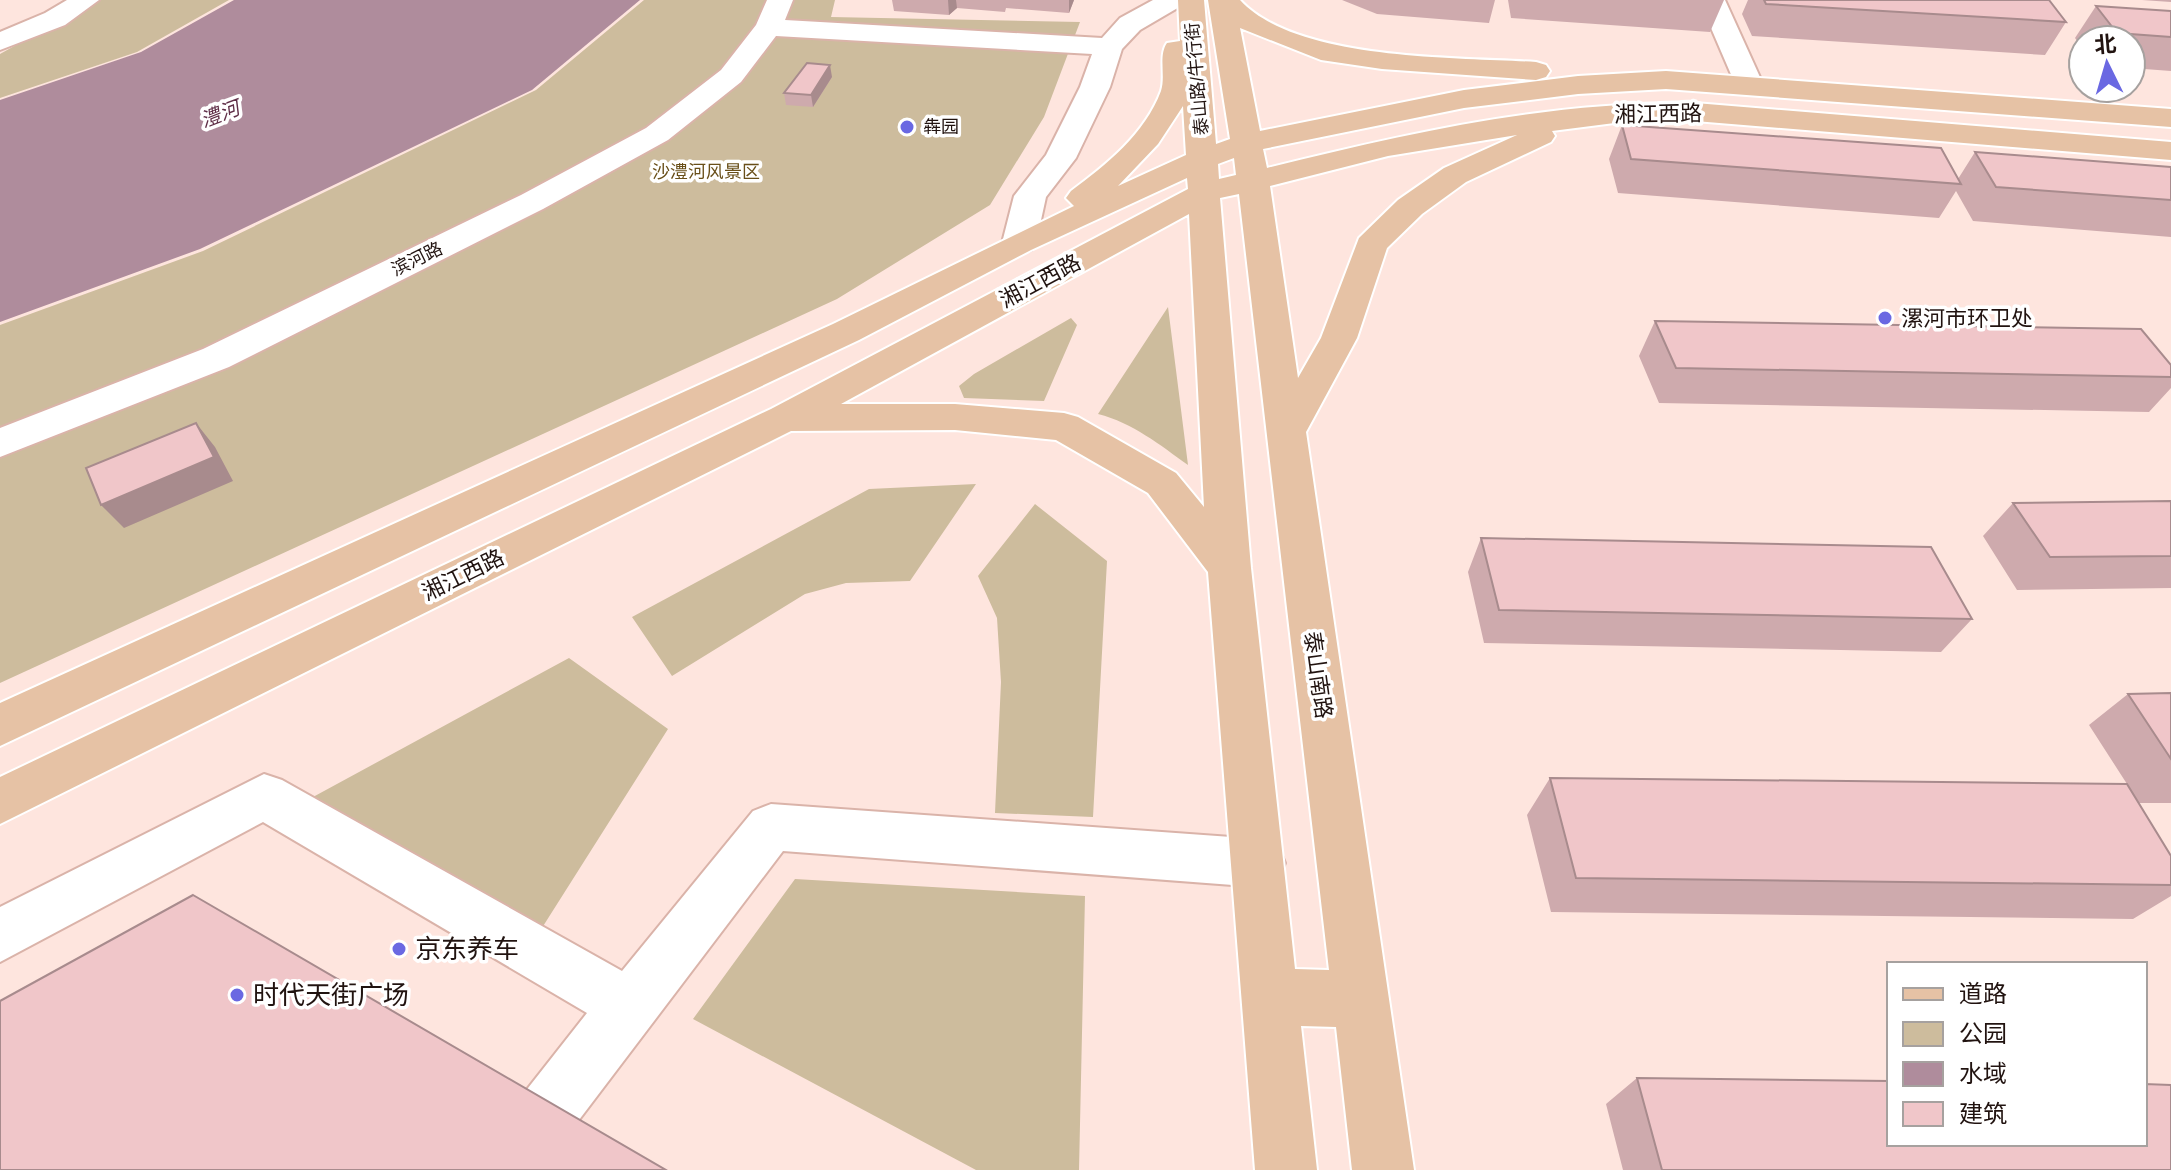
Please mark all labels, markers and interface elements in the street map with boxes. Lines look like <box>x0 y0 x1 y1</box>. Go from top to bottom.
street label: 泰山路/牛行街 <box>1182 22 1212 136</box>
north arrow <box>2067 24 2147 104</box>
text: 北 <box>2093 31 2117 58</box>
water label: 澧河 <box>197 95 246 131</box>
street label: 湘江西路 <box>1614 101 1702 127</box>
place label: 犇园 <box>923 117 959 137</box>
marker: 犇园 <box>898 118 916 136</box>
park label: 沙澧河风景区 <box>652 162 760 182</box>
street label: 滨河路 <box>388 238 446 280</box>
street label: 湘江西路 <box>995 249 1085 313</box>
place label: 漯河市环卫处 <box>1901 306 2033 331</box>
marker: 漯河市环卫处 <box>1876 309 1894 327</box>
street label: 湘江西路 <box>418 544 508 606</box>
street label: 泰山南路 <box>1299 630 1337 720</box>
place label: 京东养车 <box>415 934 519 964</box>
marker: 京东养车 <box>390 940 408 958</box>
legend <box>1887 962 2147 1146</box>
place label: 时代天街广场 <box>253 980 409 1010</box>
text: 道路 <box>1959 980 2007 1007</box>
marker: 时代天街广场 <box>228 986 246 1004</box>
text: 公园 <box>1959 1020 2007 1047</box>
text: 水域 <box>1959 1060 2007 1087</box>
text: 建筑 <box>1959 1100 2007 1127</box>

